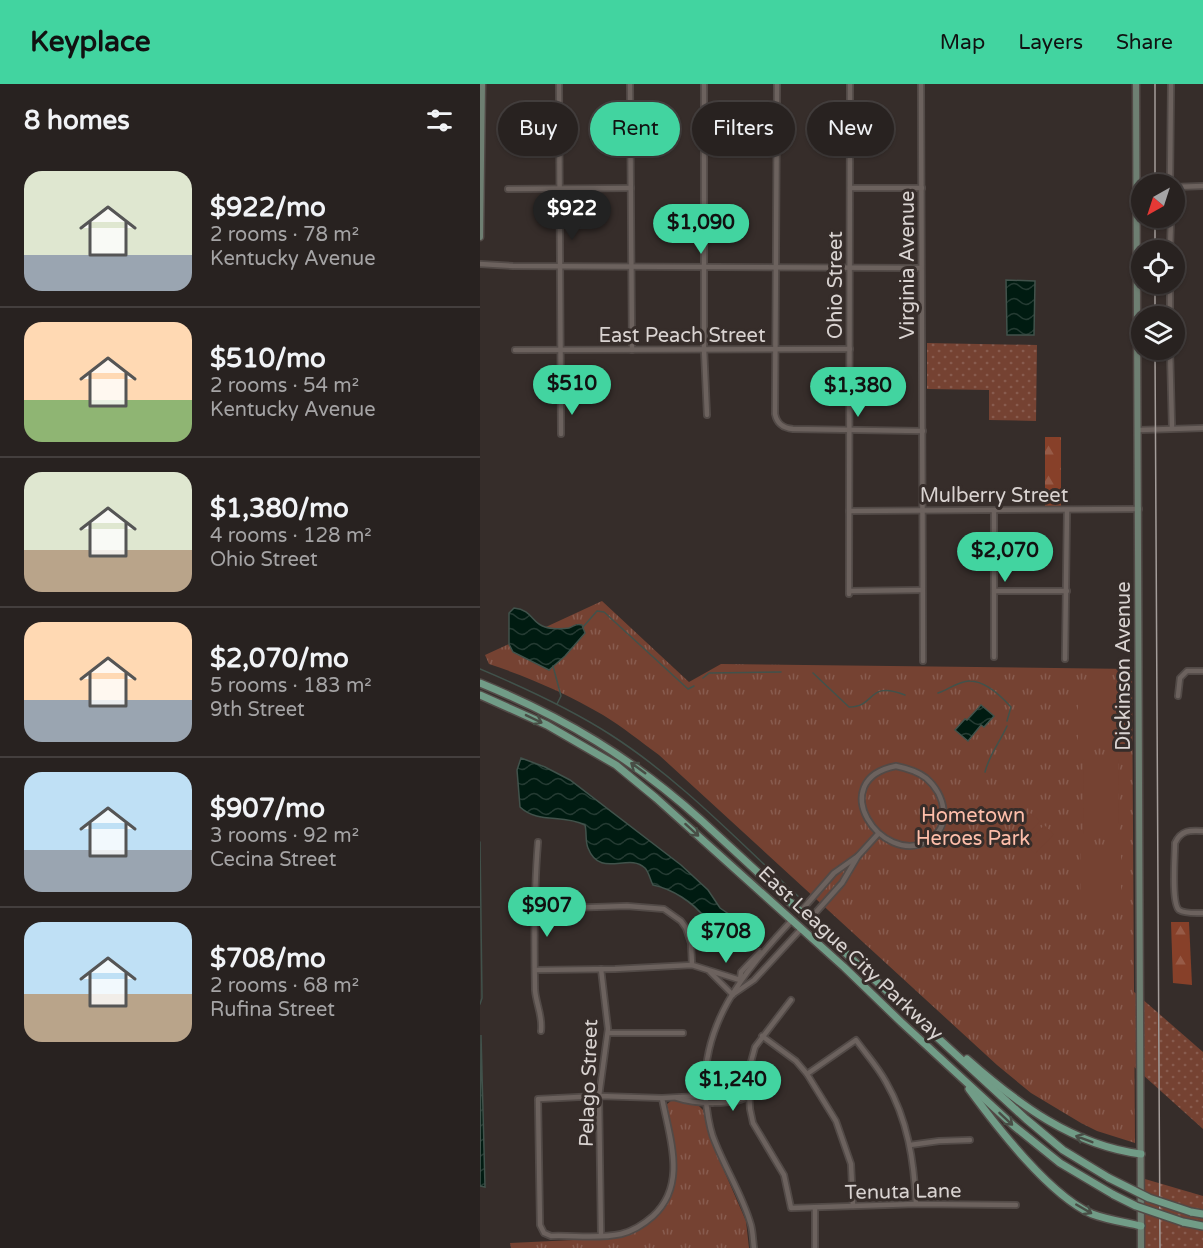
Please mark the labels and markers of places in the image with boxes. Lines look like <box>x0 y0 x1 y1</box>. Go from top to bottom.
pin: $922 <box>536 190 608 241</box>
pin: $1,090 <box>652 204 750 255</box>
pin: $510 <box>536 365 608 416</box>
pin: $1,380 <box>809 367 907 418</box>
pin: $2,070 <box>956 532 1054 583</box>
pin: $907 <box>511 887 583 938</box>
pin: $708 <box>690 913 762 964</box>
pin: $1,240 <box>684 1061 782 1112</box>

